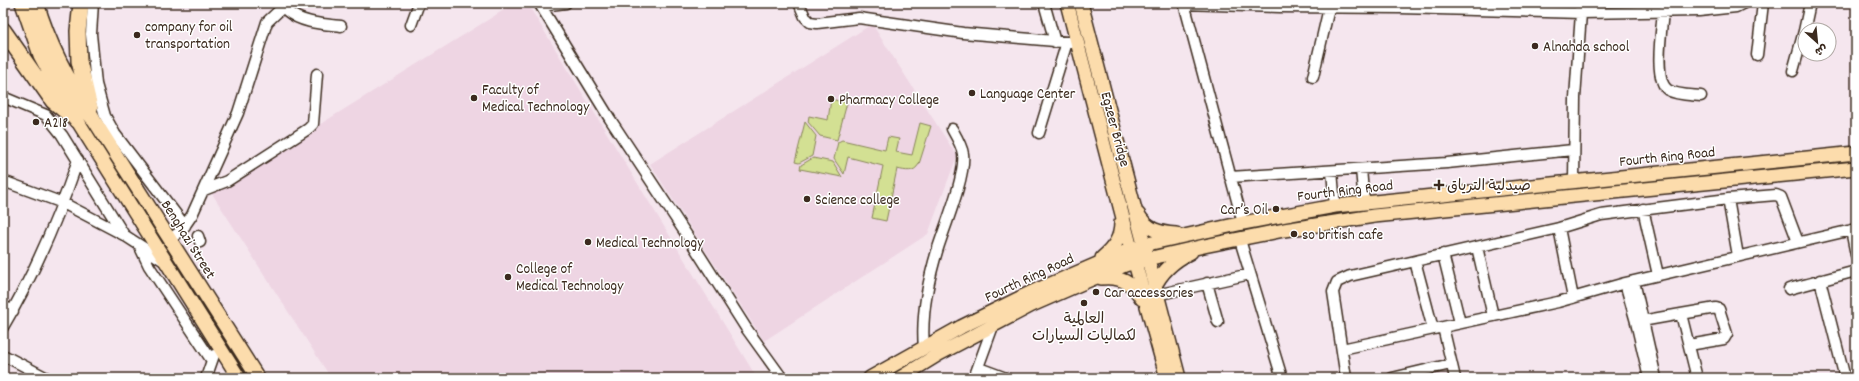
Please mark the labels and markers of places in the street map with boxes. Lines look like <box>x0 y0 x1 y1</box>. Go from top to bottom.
place label: company for oil transportation <box>145 17 233 56</box>
marker: company for oil transportation <box>132 30 142 40</box>
place label: Alnahda school <box>1543 37 1630 59</box>
marker: Alnahda school <box>1530 41 1540 51</box>
place label: Faculty of Medical Technology <box>482 80 590 119</box>
place label: Language Center <box>980 84 1076 106</box>
marker: Language Center <box>967 88 977 98</box>
place label: Pharmacy College <box>839 90 940 112</box>
marker: Faculty of Medical Technology <box>469 93 479 103</box>
marker: Pharmacy College <box>826 94 836 104</box>
place label: A218 <box>44 113 68 135</box>
marker: A218 <box>31 117 41 127</box>
place label: صيدلية الترياق <box>1447 176 1531 198</box>
marker: صيدلية الترياق <box>1434 180 1444 190</box>
place label: Science college <box>815 190 900 212</box>
marker: Science college <box>802 194 812 204</box>
place label: Car’s Oil <box>1220 200 1268 222</box>
marker: Car’s Oil <box>1271 204 1281 214</box>
place label: so british cafe <box>1302 225 1383 247</box>
marker: so british cafe <box>1289 229 1299 239</box>
place label: Medical Technology <box>596 233 704 255</box>
marker: Medical Technology <box>583 237 593 247</box>
place label: College of Medical Technology <box>516 259 624 298</box>
marker: College of Medical Technology <box>503 272 513 282</box>
place label: Car accessories <box>1104 283 1194 305</box>
marker: Car accessories <box>1091 287 1101 297</box>
marker: العالمية لكماليات السيارات <box>1079 298 1089 308</box>
place label: العالمية لكماليات السيارات <box>1032 309 1136 348</box>

